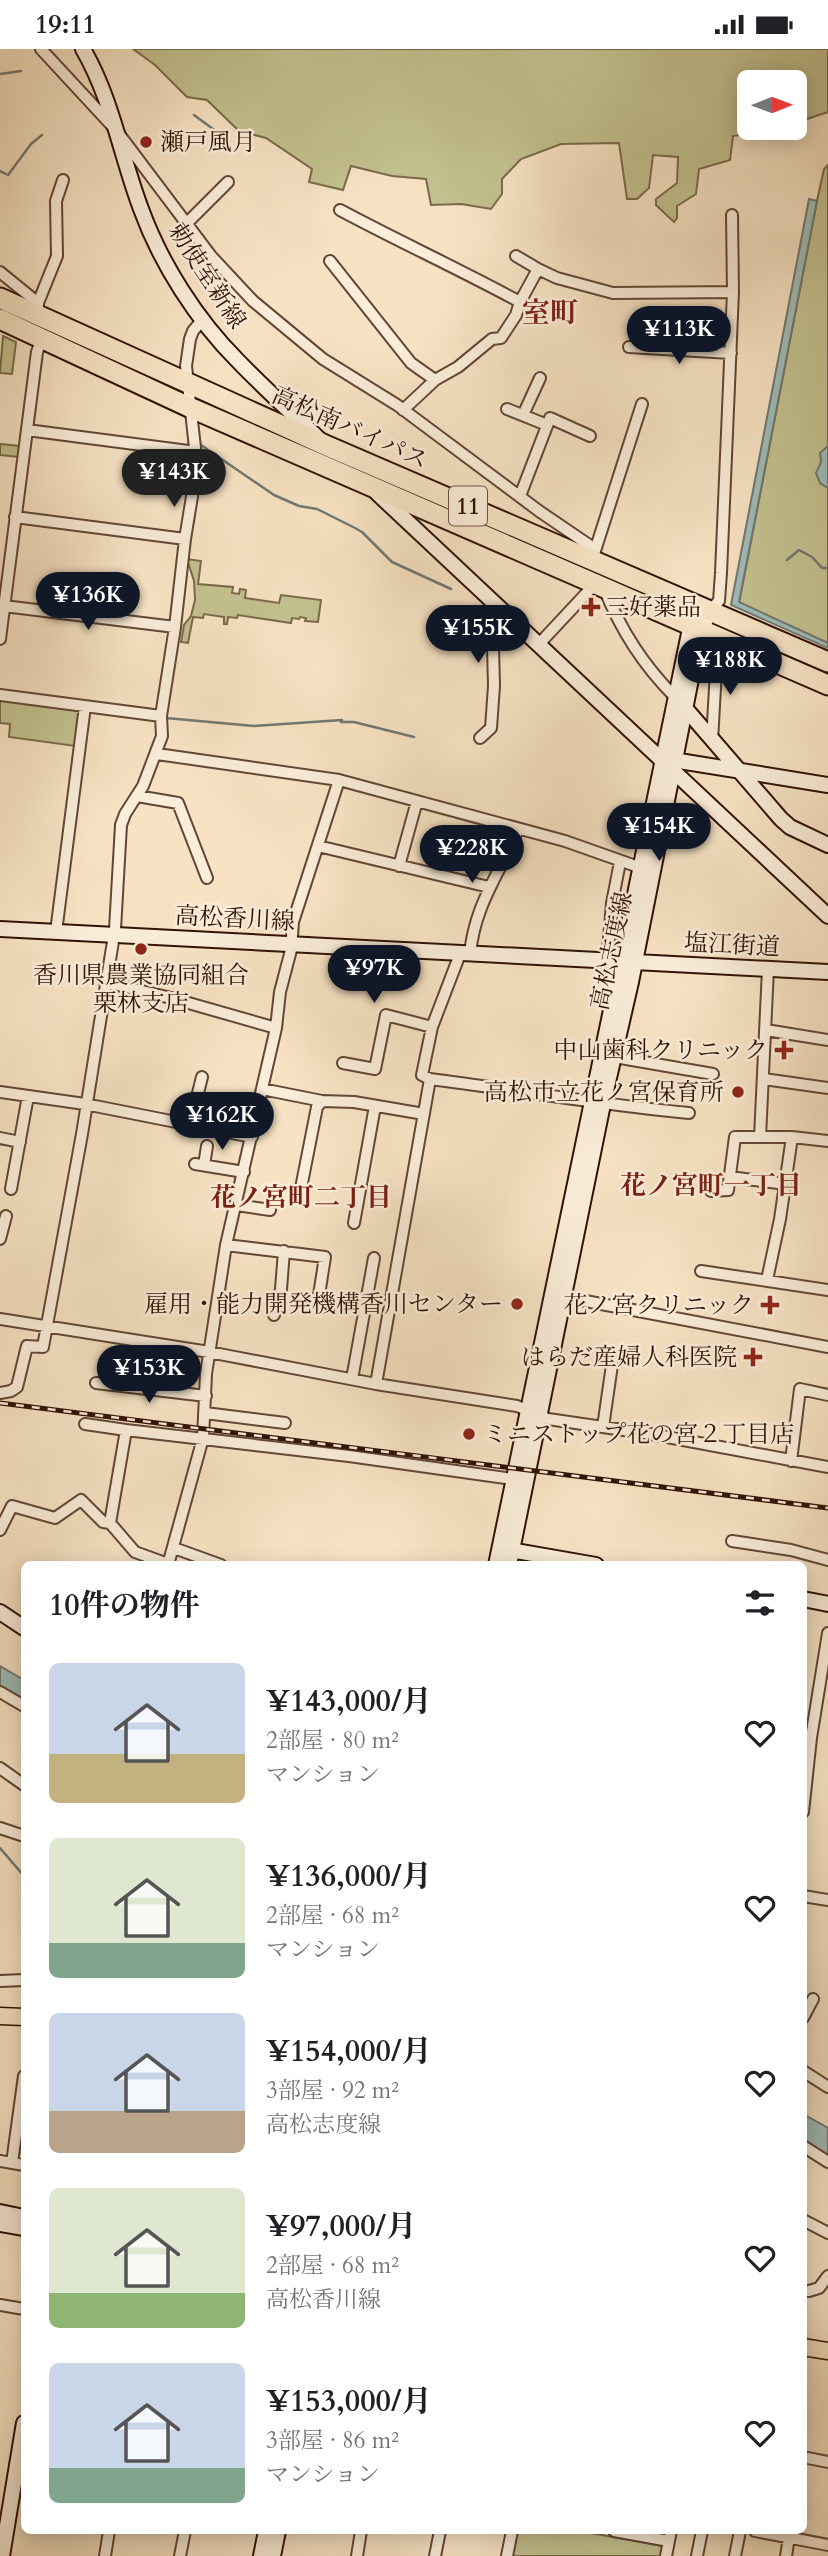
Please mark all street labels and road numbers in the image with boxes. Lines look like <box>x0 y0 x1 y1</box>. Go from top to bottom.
street label: 勅使室新線 <box>160 217 254 335</box>
street label: 高松南バイパス <box>267 379 433 477</box>
road number: 11 <box>449 487 487 526</box>
street label: 高松志度線 <box>583 889 641 1013</box>
street label: 高松香川線 <box>174 899 296 939</box>
street label: 塩江街道 <box>683 926 781 964</box>

